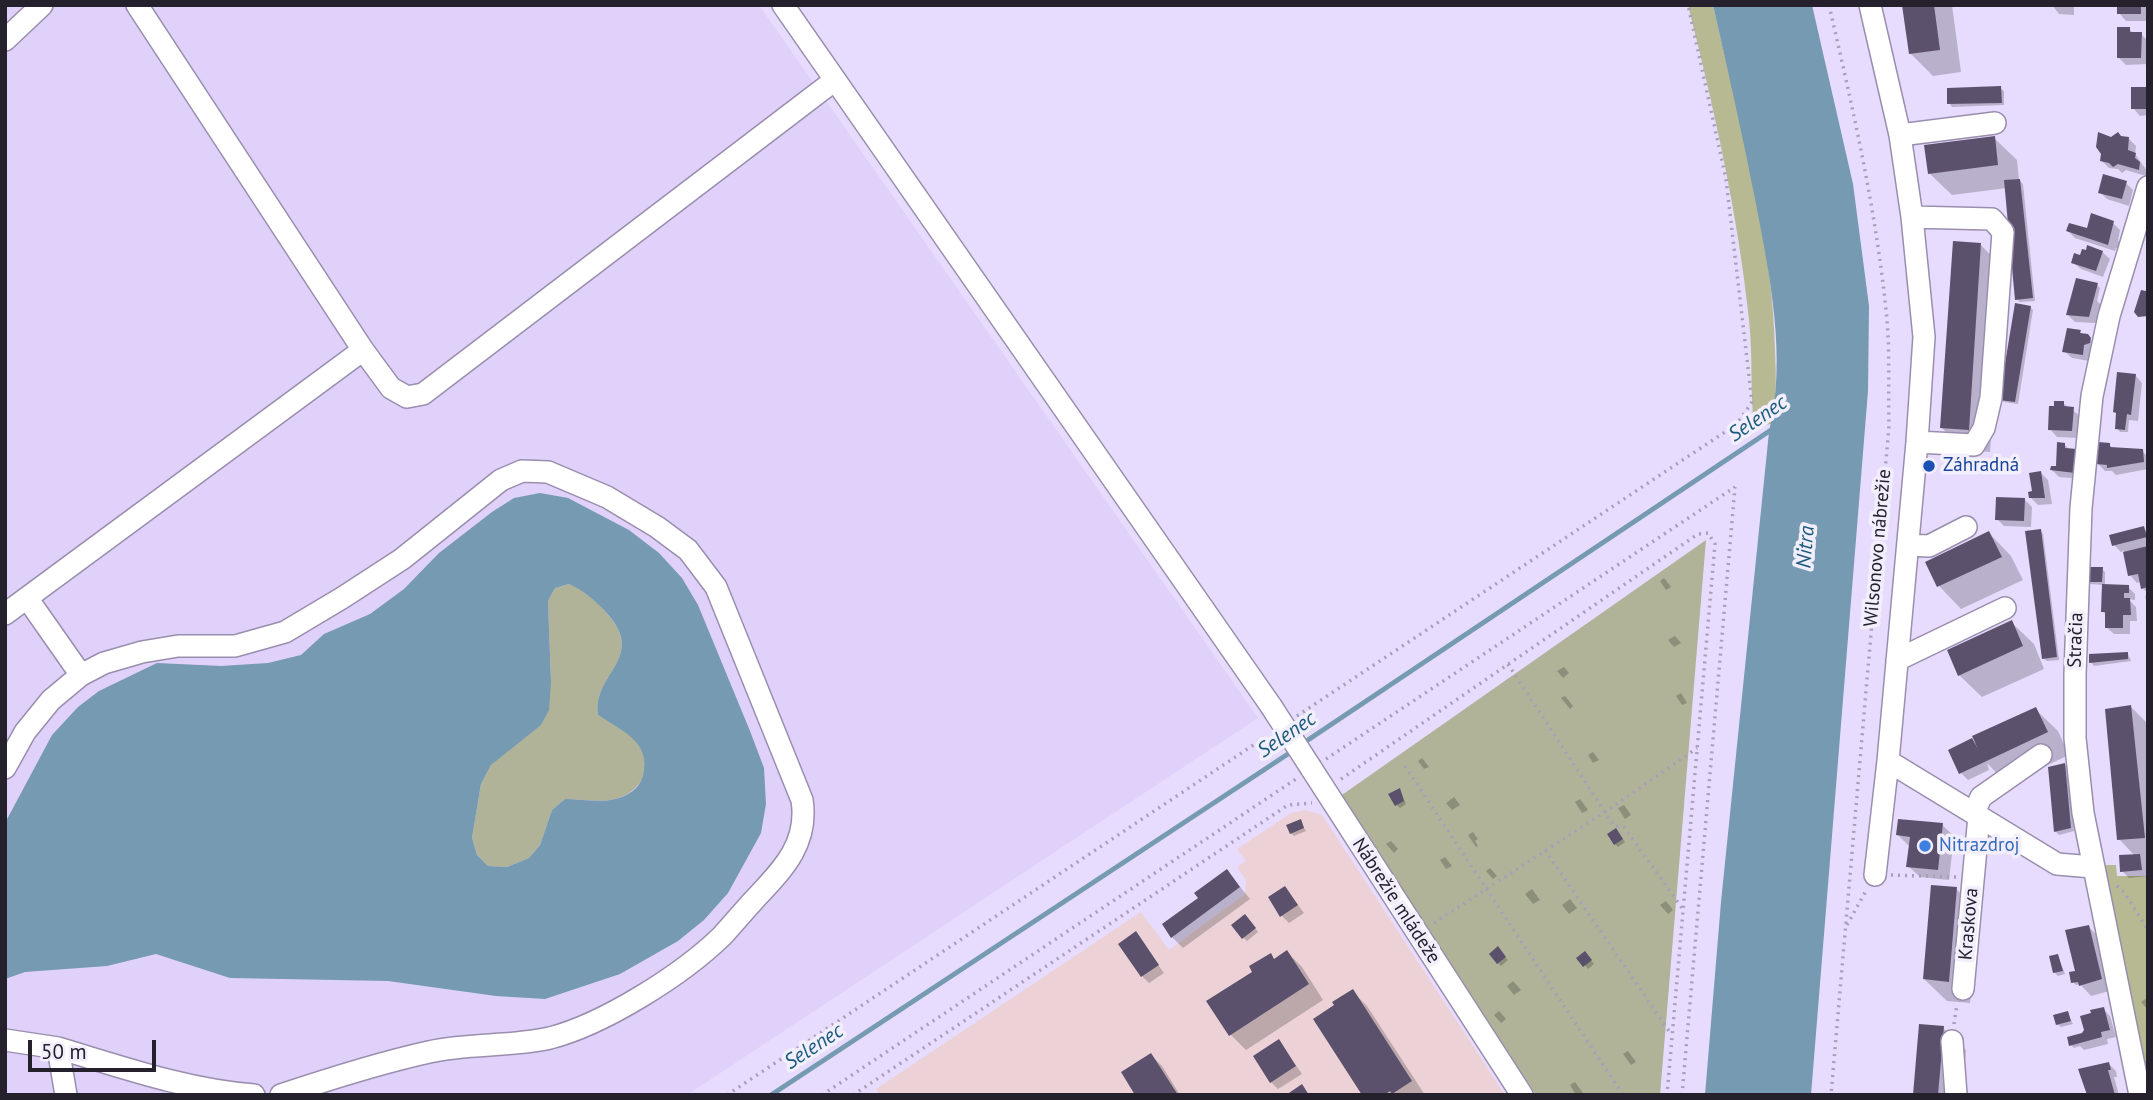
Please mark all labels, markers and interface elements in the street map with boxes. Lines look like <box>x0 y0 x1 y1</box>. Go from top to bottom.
water label: Selenec <box>1724 390 1792 448</box>
place label: Záhradná <box>1943 455 2019 477</box>
marker: Záhradná <box>1921 458 1937 474</box>
street label: Wilsonovo nábrežie <box>1860 468 1896 628</box>
water label: Nitra <box>1792 525 1820 569</box>
street label: Stračia <box>2064 612 2088 668</box>
water label: Selenec <box>1253 706 1321 764</box>
street label: Nábrežie mládeže <box>1347 834 1445 968</box>
place label: Nitrazdroj <box>1939 835 2020 857</box>
marker: Nitrazdroj <box>1917 838 1933 854</box>
street label: Kraskova <box>1954 887 1984 961</box>
water label: Selenec <box>780 1019 848 1075</box>
scale bar <box>32 1026 159 1070</box>
text: 50 m <box>41 1038 87 1065</box>

